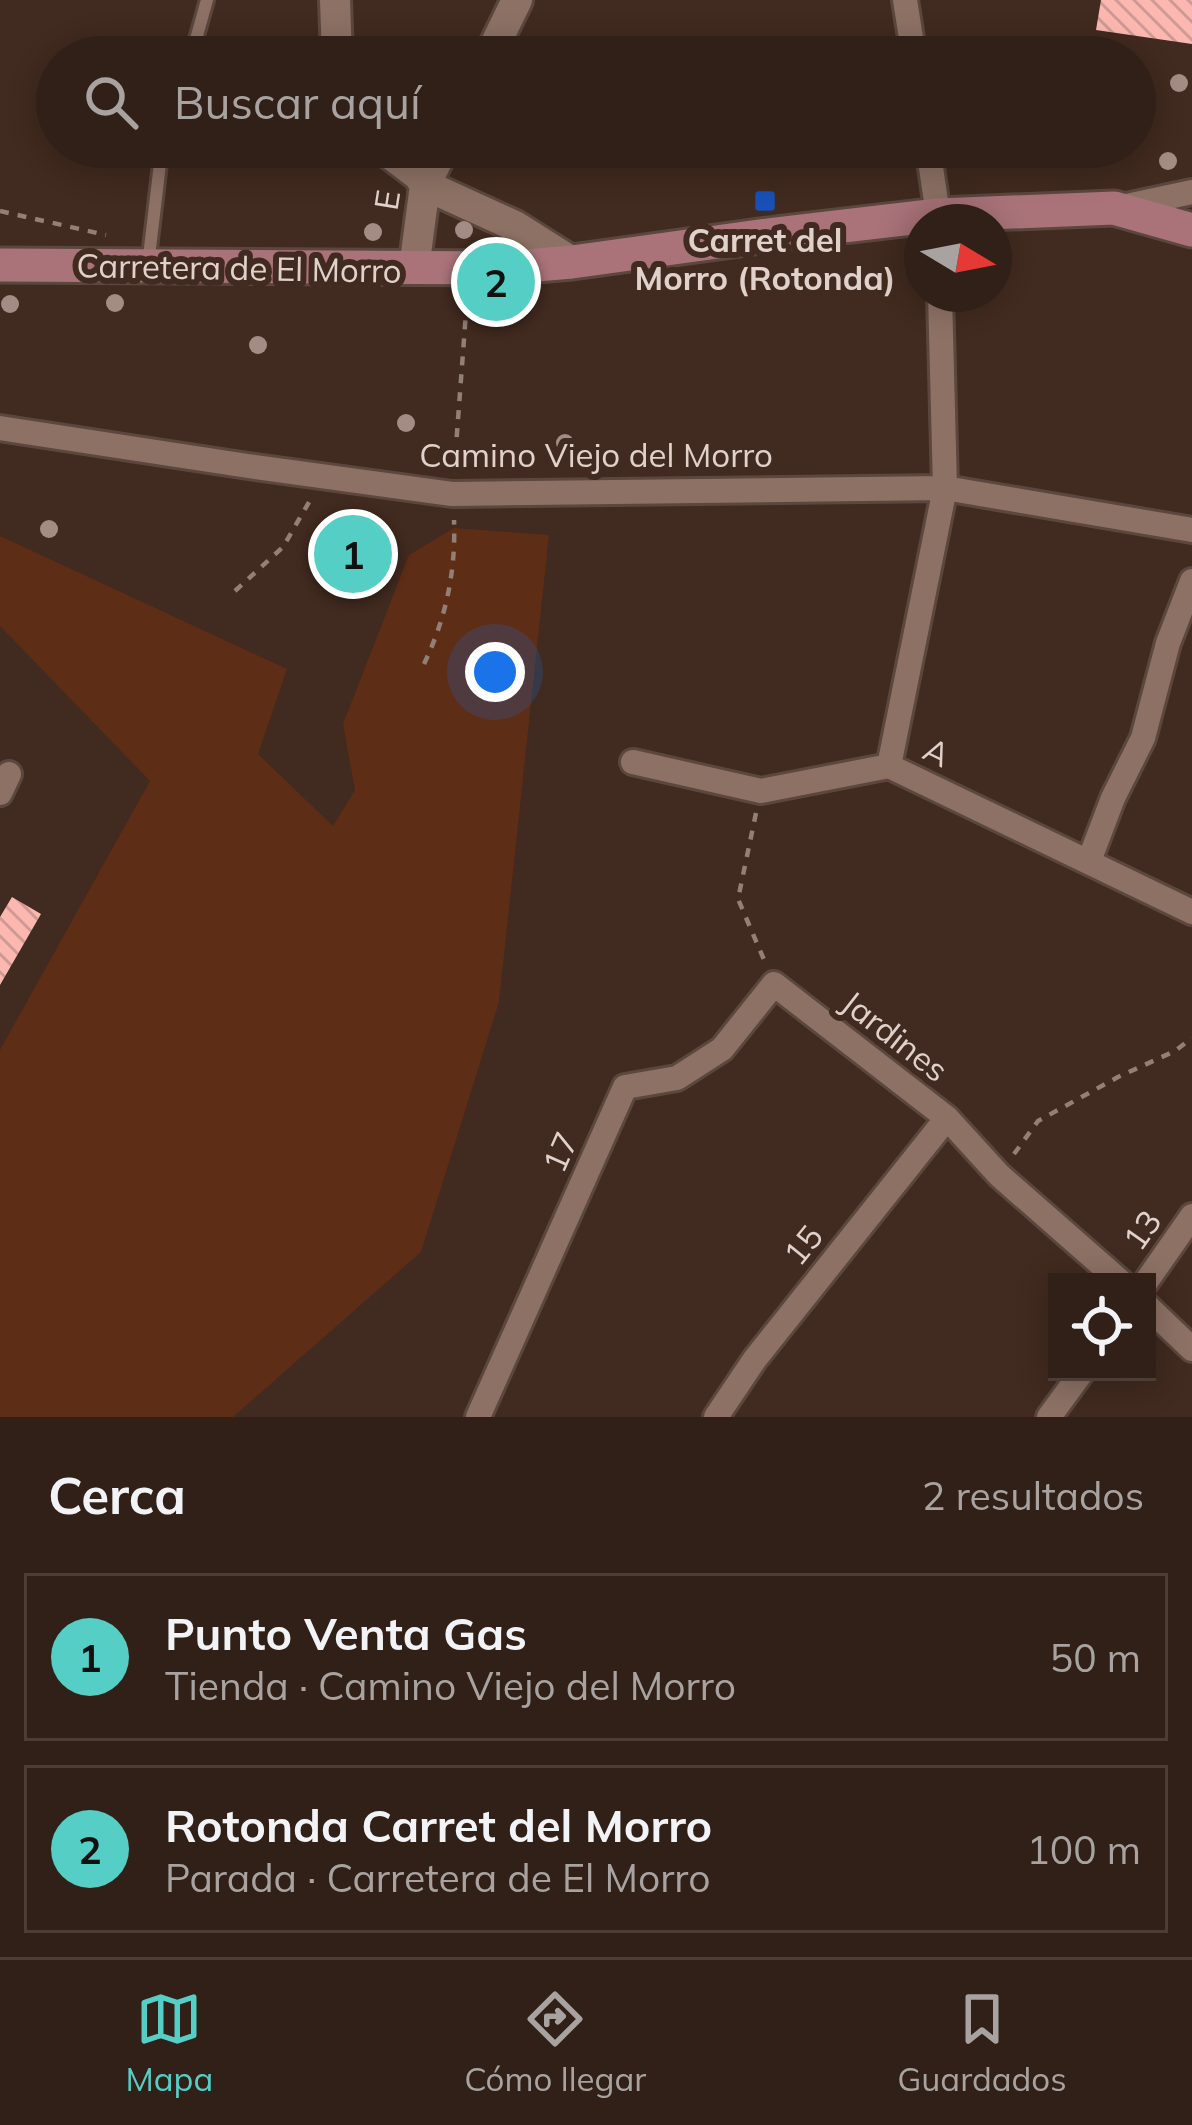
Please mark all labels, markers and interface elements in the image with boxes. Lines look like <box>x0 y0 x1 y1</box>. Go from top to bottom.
search box <box>36 36 1156 168</box>
icon: search <box>78 69 144 135</box>
text: Buscar aquí <box>174 74 421 130</box>
street label: E <box>365 187 408 213</box>
marker: Carret del Morro (Rotonda) <box>752 188 778 214</box>
north arrow <box>904 204 1012 312</box>
place label: Carret del Morro (Rotonda) <box>635 219 895 298</box>
pin: 2 <box>457 237 535 327</box>
street label: Carretera de El Morro <box>76 244 402 291</box>
street label: Camino Viejo del Morro <box>419 434 773 475</box>
pin: 1 <box>314 509 392 599</box>
your location <box>465 642 525 702</box>
street label: A <box>917 728 957 775</box>
street label: Jardines <box>834 981 957 1090</box>
street label: 17 <box>533 1125 586 1178</box>
street label: 13 <box>1113 1202 1170 1258</box>
street label: 15 <box>774 1216 831 1273</box>
map controls <box>1048 1273 1156 1381</box>
button: locate <box>1048 1273 1156 1381</box>
text: Cerca <box>48 1463 186 1527</box>
text: 2 resultados <box>922 1471 1144 1520</box>
text: Punto Venta Gas <box>165 1605 527 1661</box>
text: 1 <box>78 1633 102 1682</box>
text: 50 m <box>1050 1633 1141 1682</box>
text: Tienda · Camino Viejo del Morro <box>165 1661 736 1710</box>
text: Rotonda Carret del Morro <box>165 1797 712 1853</box>
text: 2 <box>78 1825 102 1874</box>
text: 100 m <box>1026 1825 1141 1874</box>
text: Parada · Carretera de El Morro <box>165 1853 711 1902</box>
tab: Mapa <box>125 1986 213 2099</box>
tab: Cómo llegar <box>464 1986 646 2099</box>
tab: Guardados <box>897 1986 1067 2099</box>

